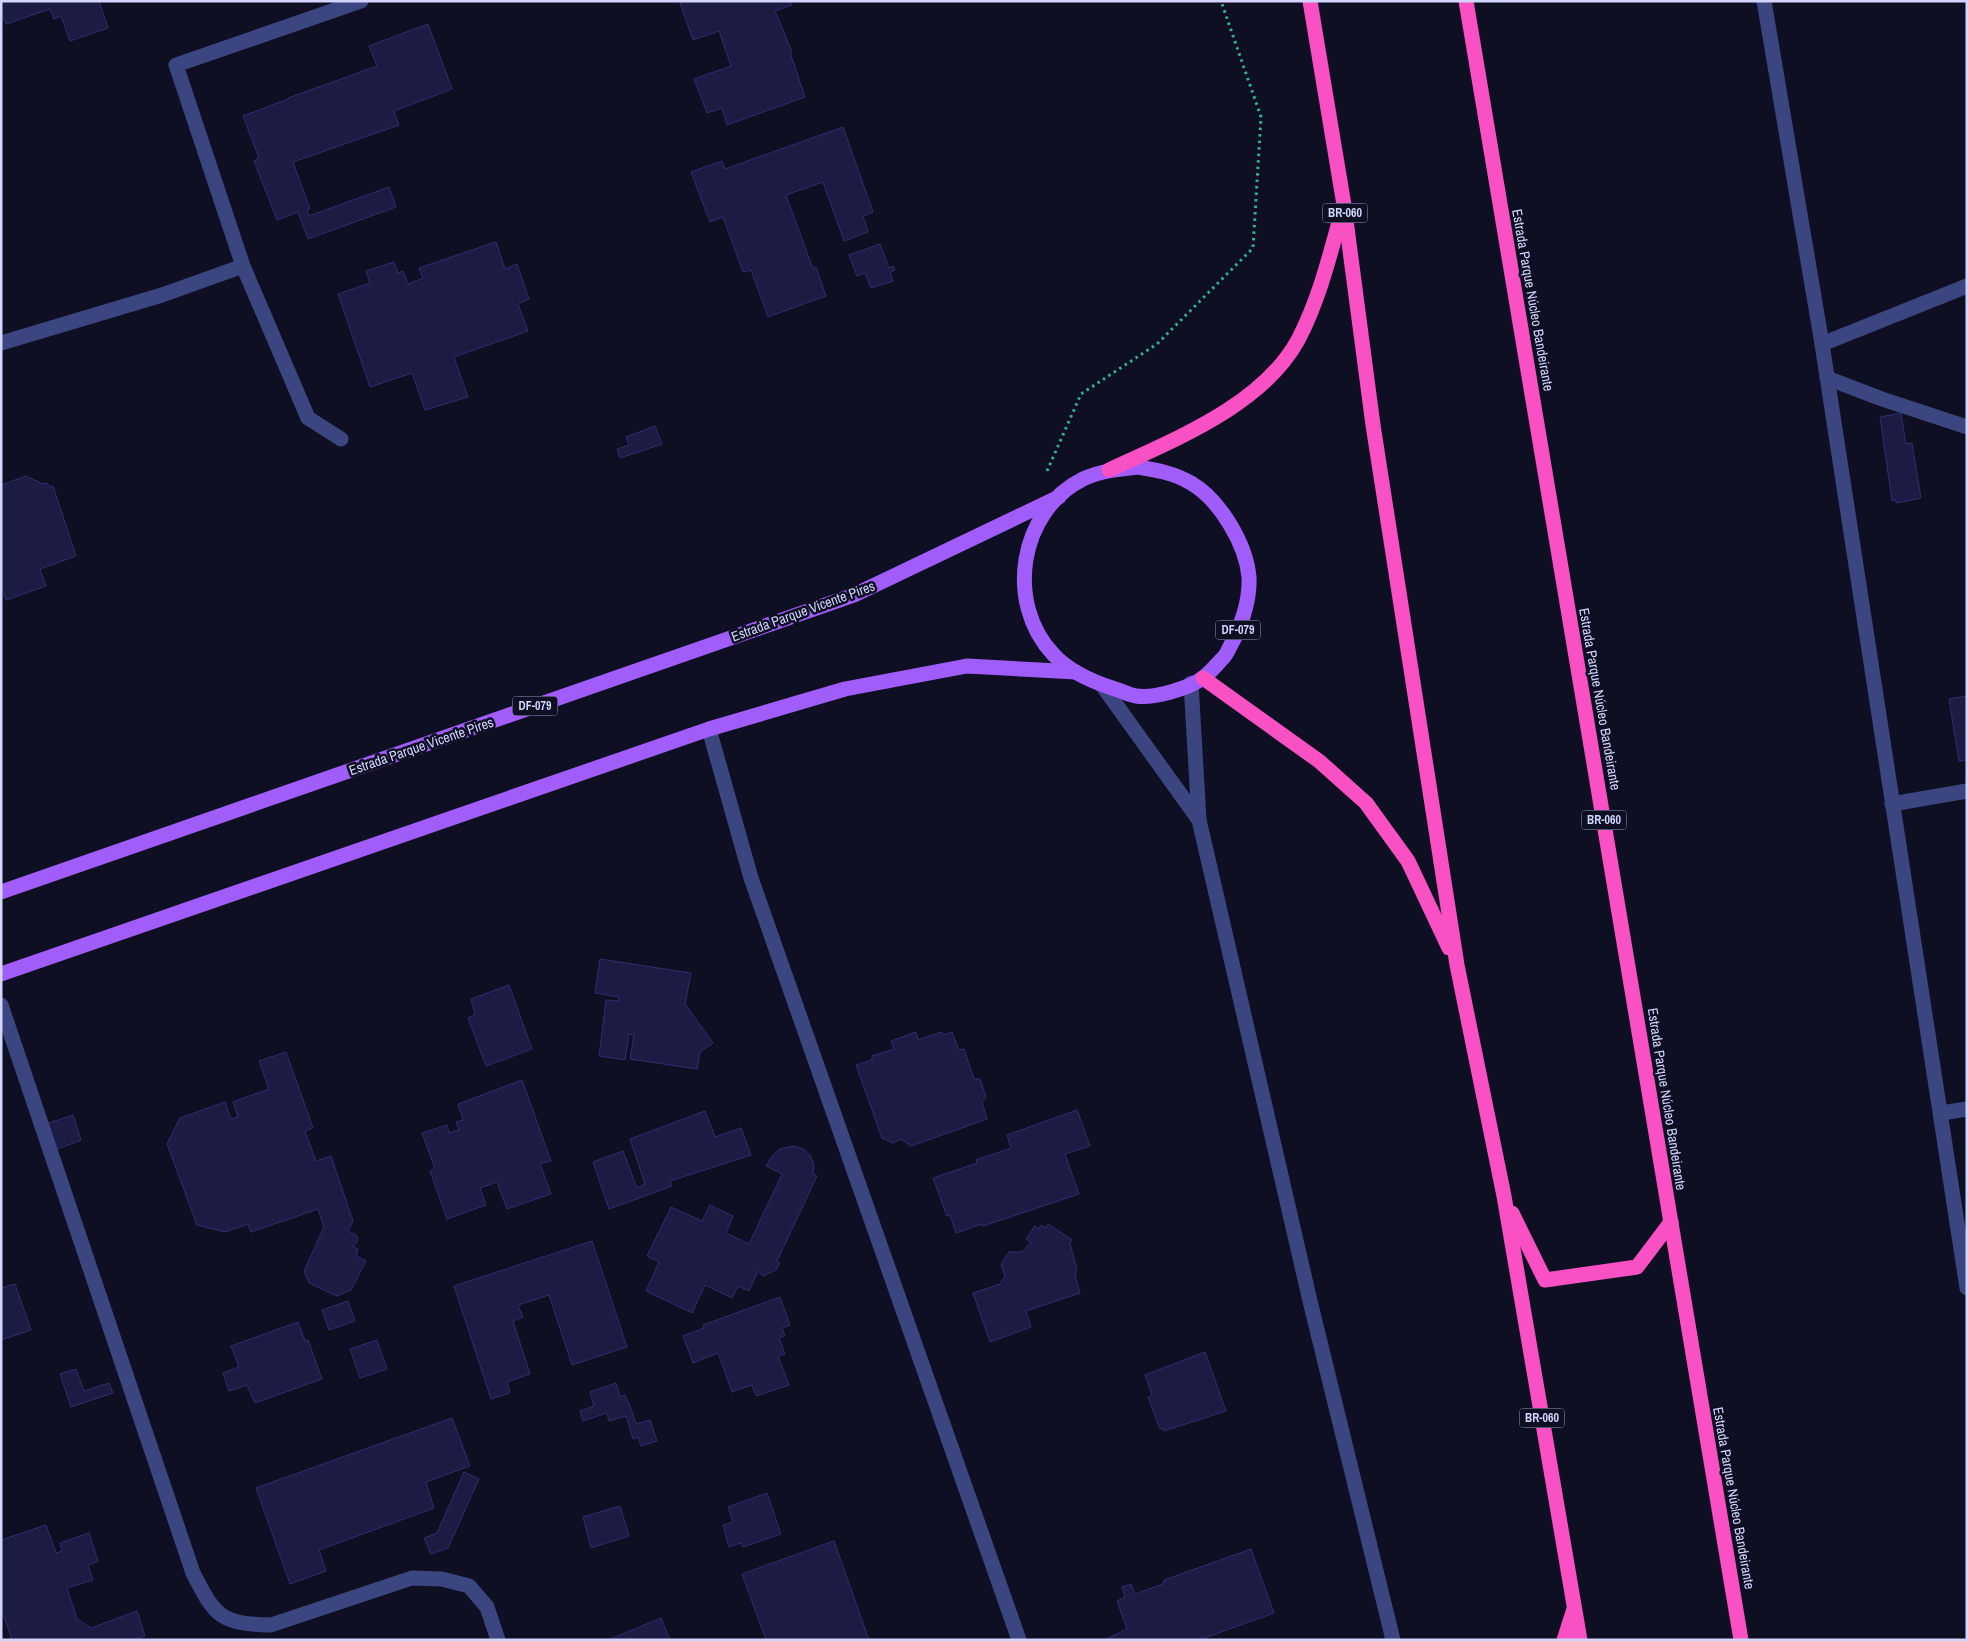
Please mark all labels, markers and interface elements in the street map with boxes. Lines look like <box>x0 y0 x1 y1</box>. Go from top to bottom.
road number: BR-060 <box>1322 204 1368 222</box>
street label: Estrada Parque Núcleo Bandeirante <box>1508 208 1558 392</box>
street label: Estrada Parque Vicente Pires <box>729 577 878 645</box>
street label: Estrada Parque Núcleo Bandeirante <box>1575 607 1625 791</box>
road number: DF-079 <box>1216 620 1260 640</box>
road number: DF-079 <box>512 696 558 716</box>
street label: Estrada Parque Vicente Pires <box>346 713 496 779</box>
road number: BR-060 <box>1582 810 1626 830</box>
street label: Estrada Parque Núcleo Bandeirante <box>1644 1007 1690 1191</box>
street label: Estrada Parque Núcleo Bandeirante <box>1709 1406 1759 1590</box>
road number: BR-060 <box>1520 1409 1564 1428</box>

